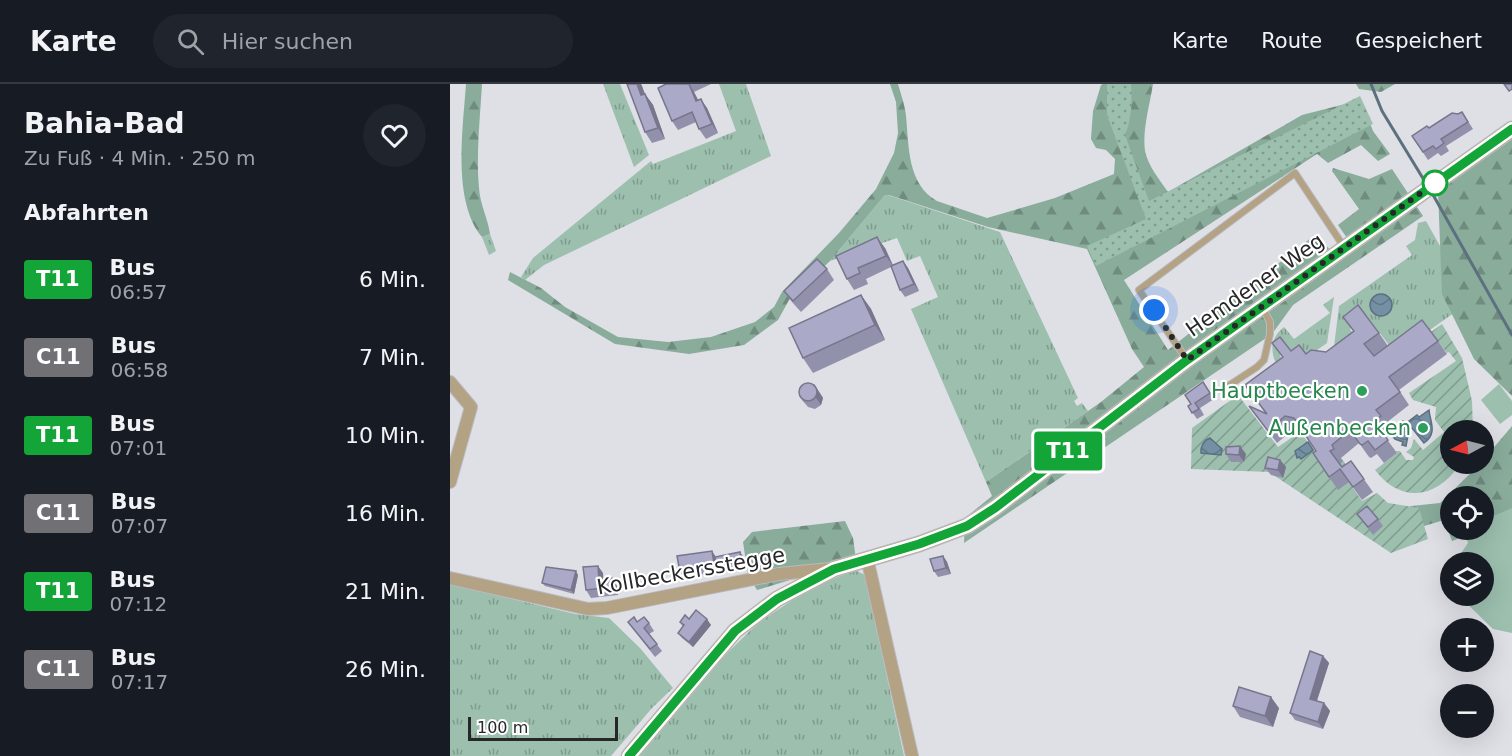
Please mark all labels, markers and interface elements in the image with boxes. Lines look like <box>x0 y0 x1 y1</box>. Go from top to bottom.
search box <box>153 14 573 68</box>
text: Karte <box>30 25 117 58</box>
icon: search <box>174 25 207 58</box>
text: Hier suchen <box>222 29 353 54</box>
text: Karte <box>1172 29 1228 53</box>
text: Route <box>1261 29 1322 53</box>
text: Gespeichert <box>1355 29 1482 53</box>
button: heart <box>363 104 426 167</box>
text: Bahia-Bad <box>24 107 185 140</box>
text: Zu Fuß · 4 Min. · 250 m <box>24 146 256 170</box>
unlabelled marker <box>1422 170 1448 196</box>
text: Abfahrten <box>24 200 149 225</box>
street label: Hemdener Weg <box>1181 228 1329 342</box>
text: Bus <box>110 255 155 280</box>
text: T11 <box>36 267 80 291</box>
text: 6 Min. <box>359 267 426 292</box>
text: 06:57 <box>110 280 167 304</box>
your location <box>1139 295 1169 325</box>
text: Bus <box>111 333 156 358</box>
text: C11 <box>36 345 81 369</box>
text: 7 Min. <box>359 345 426 370</box>
text: 06:58 <box>111 358 168 382</box>
place label: Hauptbecken <box>1211 379 1350 403</box>
marker: Hauptbecken <box>1355 384 1369 398</box>
text: Bus <box>110 411 155 436</box>
place label: Außenbecken <box>1268 416 1411 440</box>
north arrow <box>1440 420 1494 474</box>
map controls <box>1440 420 1494 738</box>
marker: Außenbecken <box>1416 421 1430 435</box>
text: T11 <box>36 423 80 447</box>
text: 10 Min. <box>345 423 426 448</box>
line badge: T11 <box>1034 432 1102 470</box>
text: 07:01 <box>110 436 167 460</box>
text: T11 <box>1046 439 1090 463</box>
button: locate <box>1440 486 1494 540</box>
text: Bus <box>111 489 156 514</box>
text: C11 <box>36 501 81 525</box>
text: 16 Min. <box>345 501 426 526</box>
text: 07:07 <box>111 514 168 538</box>
street label: Kollbeckersstegge <box>595 543 787 599</box>
button: layers <box>1440 552 1494 606</box>
text: Bus <box>110 567 155 592</box>
text: T11 <box>36 579 80 603</box>
text: 21 Min. <box>345 579 426 604</box>
text: 07:12 <box>110 592 167 616</box>
button: + <box>1440 618 1494 672</box>
text: Bus <box>111 645 156 670</box>
text: C11 <box>36 657 81 681</box>
text: 26 Min. <box>345 657 426 682</box>
text: 07:17 <box>111 670 168 694</box>
button: − <box>1440 684 1494 738</box>
scale bar <box>468 714 618 742</box>
text: 100 m <box>477 718 528 737</box>

